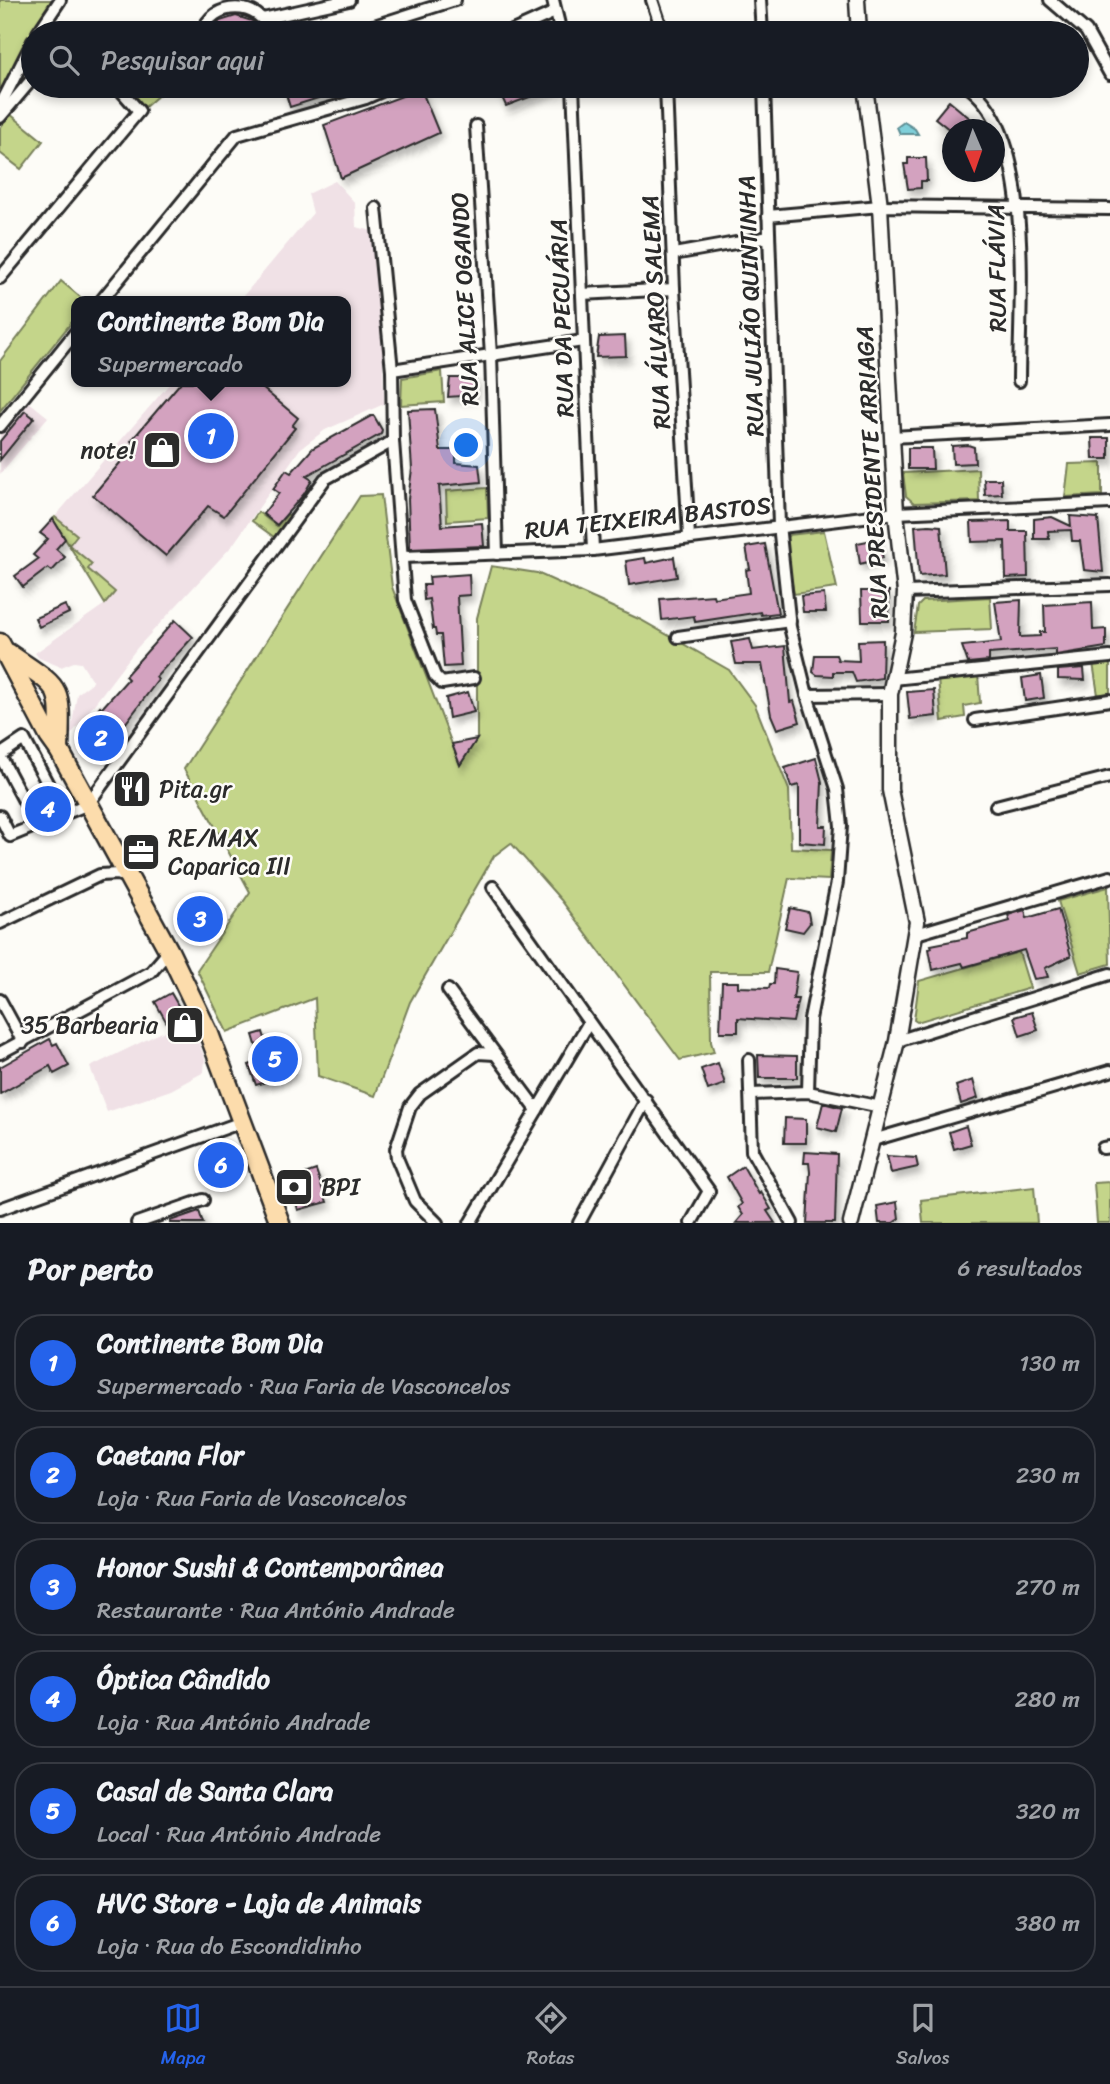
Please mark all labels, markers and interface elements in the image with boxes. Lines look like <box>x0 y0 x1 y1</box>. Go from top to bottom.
search box <box>21 21 1089 98</box>
text: Pesquisar aqui <box>101 37 264 83</box>
icon: search <box>45 41 83 79</box>
north arrow <box>942 119 1005 182</box>
street label: RUA JULIÃO QUINTINHA <box>725 175 777 437</box>
street label: RUA ALICE OGANDO <box>438 191 492 407</box>
street label: RUA ÁLVARO SALEMA <box>629 194 683 430</box>
street label: RUA FLÁVIA <box>975 203 1019 333</box>
street label: RUA DA PECUÁRIA <box>538 218 586 418</box>
popup <box>71 296 351 387</box>
text: Continente Bom Dia <box>98 298 324 344</box>
street label: RUA PRESIDENTE ARRIAGA <box>843 325 901 619</box>
text: Supermercado <box>98 344 243 385</box>
pin: 1 <box>188 410 234 462</box>
your location <box>449 428 483 462</box>
place label: note! <box>81 429 137 471</box>
shop icon: note! <box>141 429 183 471</box>
street label: RUA TEIXEIRA BASTOS <box>523 484 773 552</box>
pin: 2 <box>78 712 124 764</box>
restaurant icon: Pita.gr <box>111 768 153 810</box>
place label: Pita.gr <box>159 768 233 810</box>
pin: 4 <box>25 783 71 835</box>
place label: RE/MAX Caparica III <box>168 817 291 887</box>
office icon: RE/MAX Caparica III <box>120 831 162 873</box>
pin: 3 <box>177 893 223 945</box>
place label: 35 Barbearia <box>21 1004 159 1046</box>
shop icon: 35 Barbearia <box>164 1004 206 1046</box>
pin: 5 <box>252 1033 298 1085</box>
pin: 6 <box>198 1139 244 1191</box>
bank icon: BPI <box>273 1166 315 1208</box>
place label: BPI <box>321 1166 361 1208</box>
text: Por perto <box>28 1242 153 1296</box>
text: 6 resultados <box>957 1248 1082 1289</box>
text: Continente Bom Dia <box>97 1320 323 1366</box>
text: 1 <box>48 1343 58 1384</box>
text: 130 m <box>1019 1343 1080 1384</box>
text: Supermercado · Rua Faria de Vasconcelos <box>97 1366 511 1407</box>
text: Caetana Flor <box>97 1432 243 1478</box>
text: 2 <box>46 1455 60 1496</box>
text: 230 m <box>1016 1455 1080 1496</box>
text: Loja · Rua Faria de Vasconcelos <box>97 1478 407 1519</box>
text: Honor Sushi & Contemporânea <box>97 1544 443 1590</box>
text: 3 <box>47 1567 59 1608</box>
text: 270 m <box>1015 1567 1080 1608</box>
text: Restaurante · Rua António Andrade <box>97 1590 455 1631</box>
text: Óptica Cândido <box>97 1656 270 1702</box>
text: 4 <box>46 1679 60 1720</box>
text: 280 m <box>1015 1679 1080 1720</box>
text: Loja · Rua António Andrade <box>97 1702 371 1743</box>
text: Casal de Santa Clara <box>97 1768 333 1814</box>
text: 5 <box>46 1791 60 1832</box>
text: 320 m <box>1016 1791 1080 1832</box>
text: Local · Rua António Andrade <box>97 1814 381 1855</box>
text: HVC Store - Loja de Animais <box>97 1880 421 1926</box>
text: 6 <box>46 1903 60 1944</box>
text: 380 m <box>1015 1903 1080 1944</box>
text: Loja · Rua do Escondidinho <box>97 1926 362 1967</box>
tab: Mapa <box>161 1999 205 2074</box>
tab: Rotas <box>527 1999 575 2074</box>
tab: Salvos <box>896 1999 949 2074</box>

